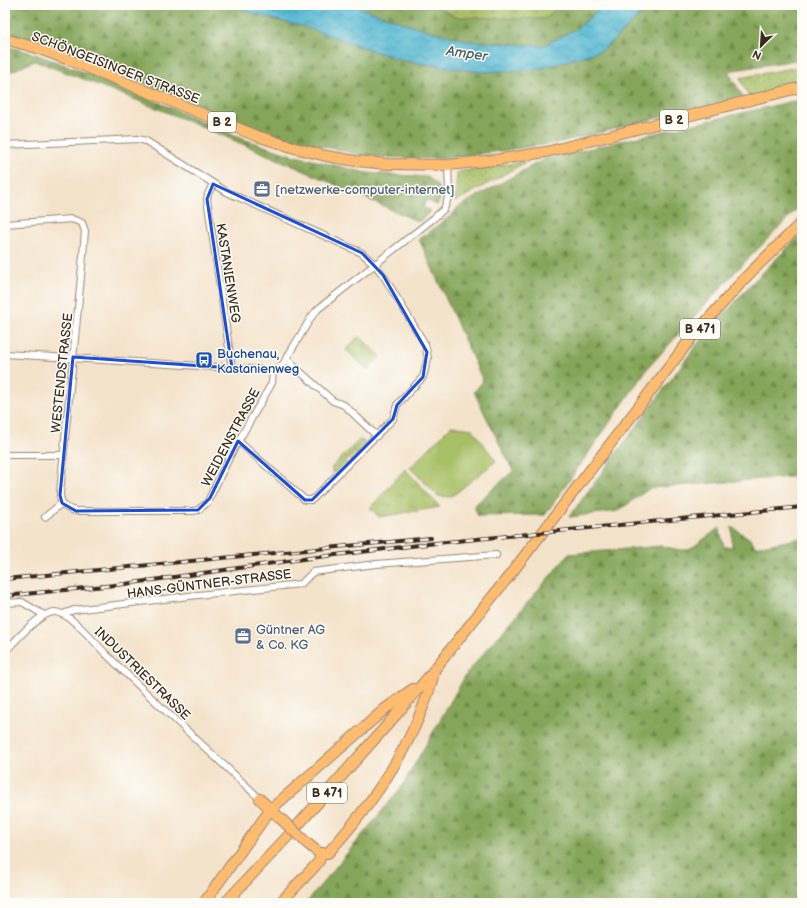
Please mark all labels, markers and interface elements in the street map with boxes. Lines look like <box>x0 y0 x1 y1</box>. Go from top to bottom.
north arrow <box>741 26 781 66</box>
street label: SCHÖNGEISINGER STRASSE <box>29 28 202 108</box>
water label: Amper <box>444 42 490 65</box>
text: N <box>750 47 763 62</box>
road number: B 2 <box>660 110 688 130</box>
road number: B 2 <box>208 112 236 132</box>
office icon: [netzwerke-computer-internet] <box>252 179 272 199</box>
place label: [netzwerke-computer-internet] <box>275 182 455 198</box>
street label: KASTANIENWEG <box>212 222 244 324</box>
street label: WESTENDSTRASSE <box>48 312 76 434</box>
road number: B 471 <box>680 319 720 339</box>
place label: Buchenau, Kastanienweg <box>217 346 299 377</box>
bus stop icon: Buchenau, Kastanienweg <box>194 350 214 370</box>
street label: WEIDENSTRASSE <box>198 385 264 489</box>
street label: HANS-GÜNTNER-STRASSE <box>126 566 293 602</box>
place label: Güntner AG & Co. KG <box>256 622 325 653</box>
street label: INDUSTRIESTRASSE <box>91 624 194 724</box>
office icon: Güntner AG & Co. KG <box>233 626 253 646</box>
road number: B 471 <box>307 783 347 803</box>

